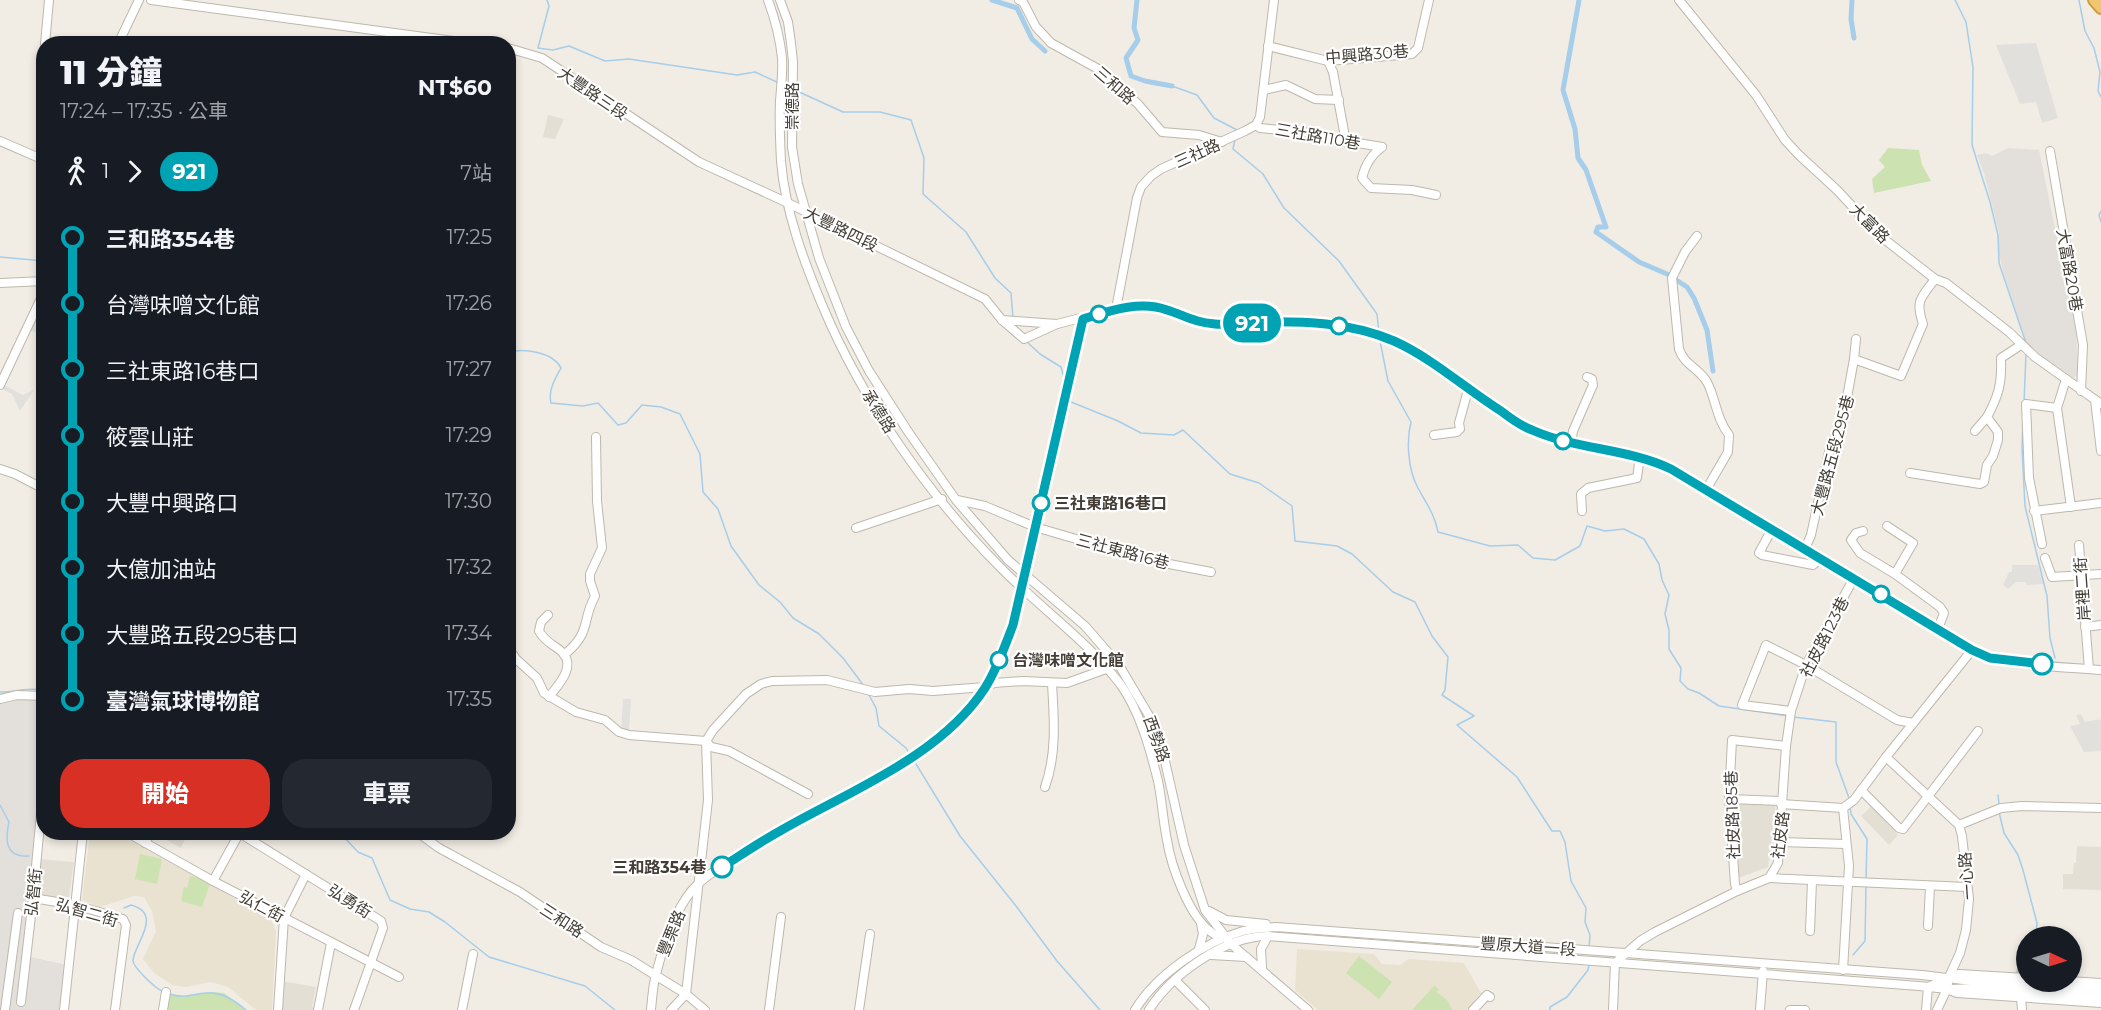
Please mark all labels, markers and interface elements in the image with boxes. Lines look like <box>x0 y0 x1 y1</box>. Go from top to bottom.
street label: 中興路30巷 <box>1325 41 1410 68</box>
text: 11 分鐘 <box>60 52 162 92</box>
street label: 三和路 <box>1090 62 1139 108</box>
street label: 大豐路三段 <box>554 63 631 124</box>
text: NT$60 <box>418 74 492 101</box>
street label: 崇德路 <box>783 82 802 130</box>
text: 17:24 – 17:35 · 公車 <box>60 99 228 123</box>
street label: 三社路110巷 <box>1274 120 1362 153</box>
street label: 三社路 <box>1171 135 1223 172</box>
icon: walk <box>60 155 93 188</box>
icon: forward <box>118 155 151 188</box>
text: 1 <box>102 159 109 183</box>
text: 921 <box>172 159 206 184</box>
text: 7站 <box>460 161 492 185</box>
street label: 大富路 <box>1846 200 1893 247</box>
street label: 大豐路四段 <box>801 203 881 256</box>
text: 17:25 <box>446 225 492 249</box>
text: 三和路354巷 <box>106 226 235 253</box>
street label: 大富路20巷 <box>2053 227 2086 313</box>
text: 17:26 <box>446 291 492 315</box>
text: 台灣味噌文化館 <box>106 292 260 319</box>
line badge: 921 <box>1218 304 1286 342</box>
unlabelled marker <box>1090 305 1108 323</box>
text: 921 <box>1235 311 1269 336</box>
unlabelled marker <box>1330 317 1348 335</box>
text: 17:27 <box>446 357 492 381</box>
text: 三社東路16巷口 <box>106 358 259 385</box>
street label: 承德路 <box>858 386 899 437</box>
street label: 大豐路五段295巷 <box>1807 393 1858 517</box>
text: 17:29 <box>446 423 492 447</box>
text: 筱雲山莊 <box>106 424 194 451</box>
unlabelled marker <box>1554 432 1572 450</box>
text: 17:30 <box>445 489 492 513</box>
text: 大豐中興路口 <box>106 490 238 517</box>
marker: 三社東路16巷口 <box>1032 494 1050 512</box>
place label: 三社東路16巷口 <box>1054 494 1166 513</box>
street label: 三社東路16巷 <box>1074 530 1171 573</box>
text: 17:32 <box>447 555 492 579</box>
text: 大億加油站 <box>106 556 216 583</box>
street label: 岸裡二街 <box>2071 556 2094 622</box>
unlabelled marker <box>1872 585 1890 603</box>
street label: 社皮路123巷 <box>1796 594 1853 681</box>
text: 17:34 <box>445 621 492 645</box>
text: 大豐路五段295巷口 <box>106 622 298 649</box>
marker: 台灣味噌文化館 <box>990 651 1008 669</box>
place label: 台灣味噌文化館 <box>1012 651 1124 670</box>
unlabelled marker <box>2031 653 2053 675</box>
text: 17:35 <box>447 687 492 711</box>
text: 臺灣氣球博物館 <box>106 688 260 715</box>
street label: 西勢路 <box>1139 713 1174 765</box>
button: 開始 <box>60 759 270 828</box>
button: 車票 <box>282 759 492 828</box>
street label: 社皮路185巷 <box>1721 770 1744 860</box>
street label: 社皮路 <box>1768 810 1793 860</box>
street label: 一心路 <box>1955 851 1978 901</box>
marker: 三和路354巷 <box>711 856 733 878</box>
place label: 三和路354巷 <box>612 858 707 877</box>
street label: 弘智街 <box>22 867 45 917</box>
street label: 弘勇街 <box>324 881 375 922</box>
street label: 弘仁街 <box>236 887 287 926</box>
street label: 弘智二街 <box>53 895 120 930</box>
street label: 三和路 <box>536 899 587 941</box>
street label: 豐栗路 <box>654 907 689 959</box>
north arrow <box>2016 926 2082 992</box>
map controls <box>2016 926 2082 992</box>
street label: 豐原大道一段 <box>1479 934 1577 959</box>

